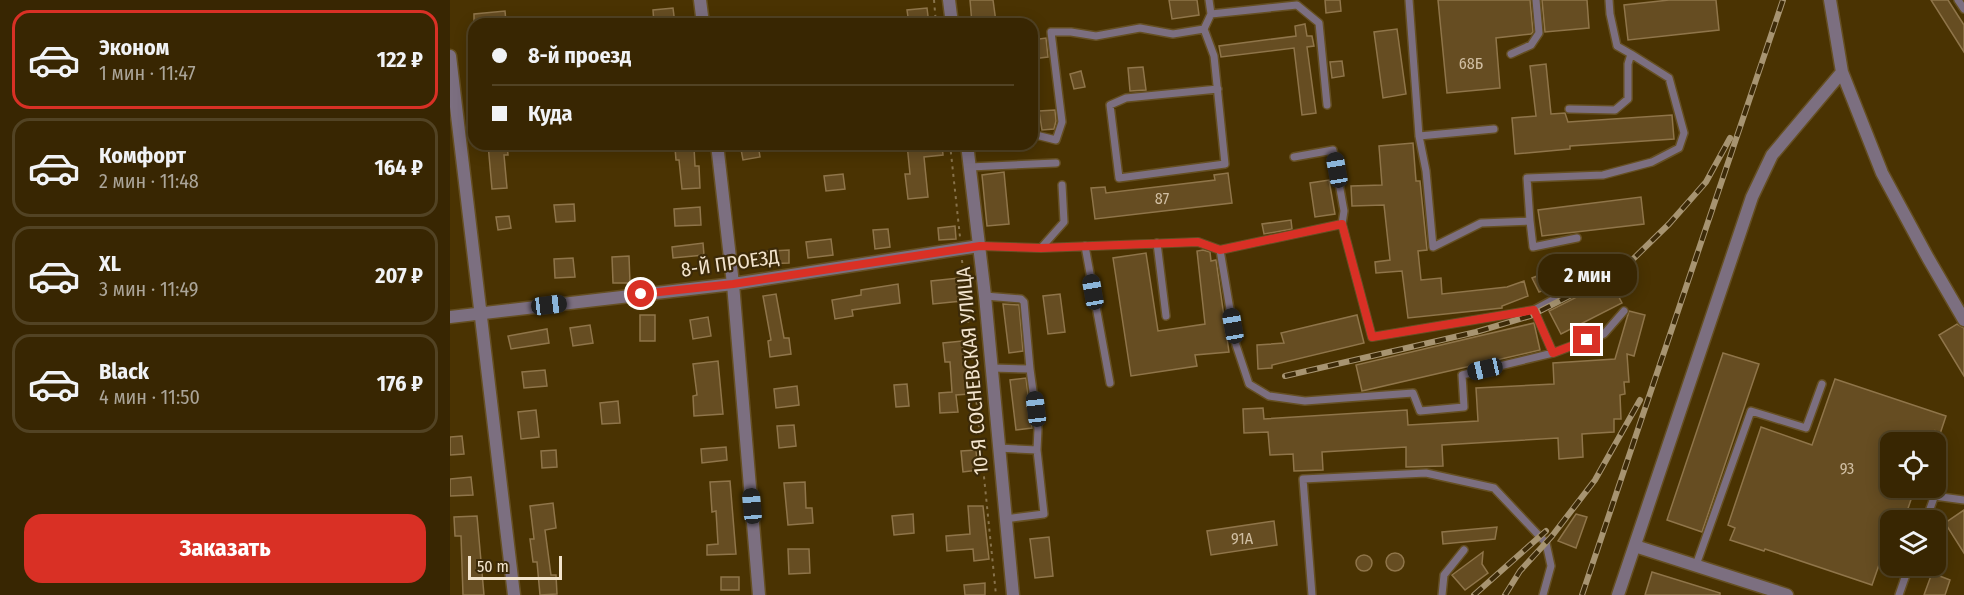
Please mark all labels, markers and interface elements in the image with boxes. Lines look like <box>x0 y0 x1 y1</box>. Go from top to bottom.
icon: car <box>27 33 81 87</box>
text: Эконом <box>99 34 169 61</box>
text: 8-й проезд <box>528 42 631 69</box>
text: 122 ₽ <box>377 46 423 73</box>
house number: 68Б <box>1459 54 1483 73</box>
text: 1 мин · 11:47 <box>99 61 196 85</box>
text: Куда <box>528 100 572 127</box>
icon: car <box>27 141 81 195</box>
text: Комфорт <box>99 142 186 169</box>
car <box>1325 151 1349 189</box>
text: 164 ₽ <box>374 154 423 181</box>
text: 2 мин · 11:48 <box>99 169 199 193</box>
house number: 87 <box>1155 189 1170 208</box>
street label: 8-Й ПРОЕЗД <box>679 244 781 282</box>
icon: car <box>27 249 81 303</box>
text: XL <box>99 250 121 277</box>
callout: 2 мин <box>1538 253 1636 295</box>
text: 207 ₽ <box>375 262 423 289</box>
text: 2 мин <box>1564 263 1611 287</box>
street label: 10-Я СОСНЕВСКАЯ УЛИЦА <box>951 266 993 476</box>
car <box>1081 273 1105 311</box>
text: 3 мин · 11:49 <box>99 277 198 301</box>
route start <box>627 280 654 307</box>
car <box>530 294 568 316</box>
car <box>1221 307 1245 345</box>
route end <box>1573 326 1600 353</box>
car <box>1465 356 1505 382</box>
icon: car <box>27 357 81 411</box>
text: Black <box>99 358 149 385</box>
text: 176 ₽ <box>377 370 423 397</box>
text: 4 мин · 11:50 <box>99 385 200 409</box>
car <box>1025 390 1047 428</box>
map controls <box>1880 432 1946 576</box>
button: locate <box>1880 432 1946 498</box>
house number: 93 <box>1840 459 1854 478</box>
car <box>741 487 763 525</box>
button: layers <box>1880 510 1946 576</box>
button: Заказать <box>24 514 426 583</box>
house number: 91А <box>1231 529 1254 548</box>
scale bar <box>468 553 562 580</box>
text: 50 m <box>477 557 509 576</box>

